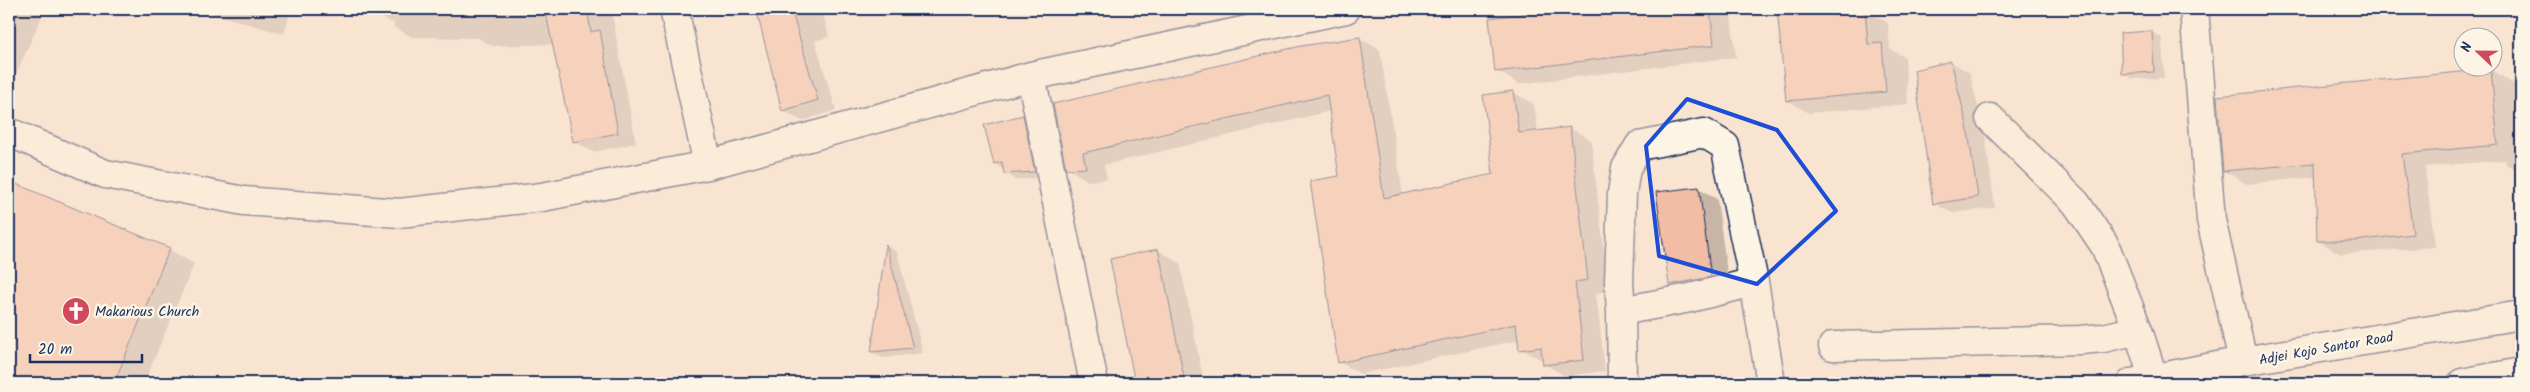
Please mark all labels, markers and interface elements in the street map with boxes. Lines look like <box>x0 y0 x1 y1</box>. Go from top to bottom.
north arrow <box>2452 28 2502 78</box>
text: N <box>2455 39 2479 56</box>
church icon: Makarious Church <box>61 296 91 326</box>
place label: Makarious Church <box>95 301 199 323</box>
street label: Adjei Kojo Santor Road <box>2257 326 2396 372</box>
scale bar <box>30 332 142 364</box>
text: 20 m <box>38 338 72 362</box>

